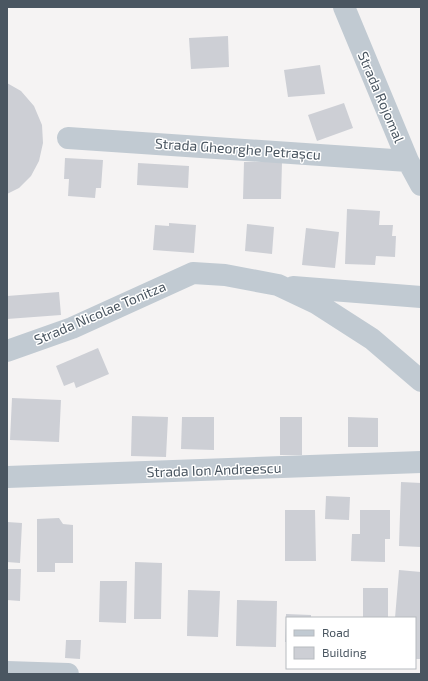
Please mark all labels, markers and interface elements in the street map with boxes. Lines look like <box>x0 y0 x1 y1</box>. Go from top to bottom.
street label: Strada Rojomal <box>355 49 409 146</box>
street label: Strada Gheorghe Petrașcu <box>155 134 321 164</box>
street label: Strada Nicolae Tonitza <box>31 277 168 348</box>
street label: Strada Ion Andreescu <box>146 459 282 480</box>
legend <box>286 617 416 669</box>
text: Road <box>322 625 350 639</box>
text: Building <box>322 645 367 659</box>

